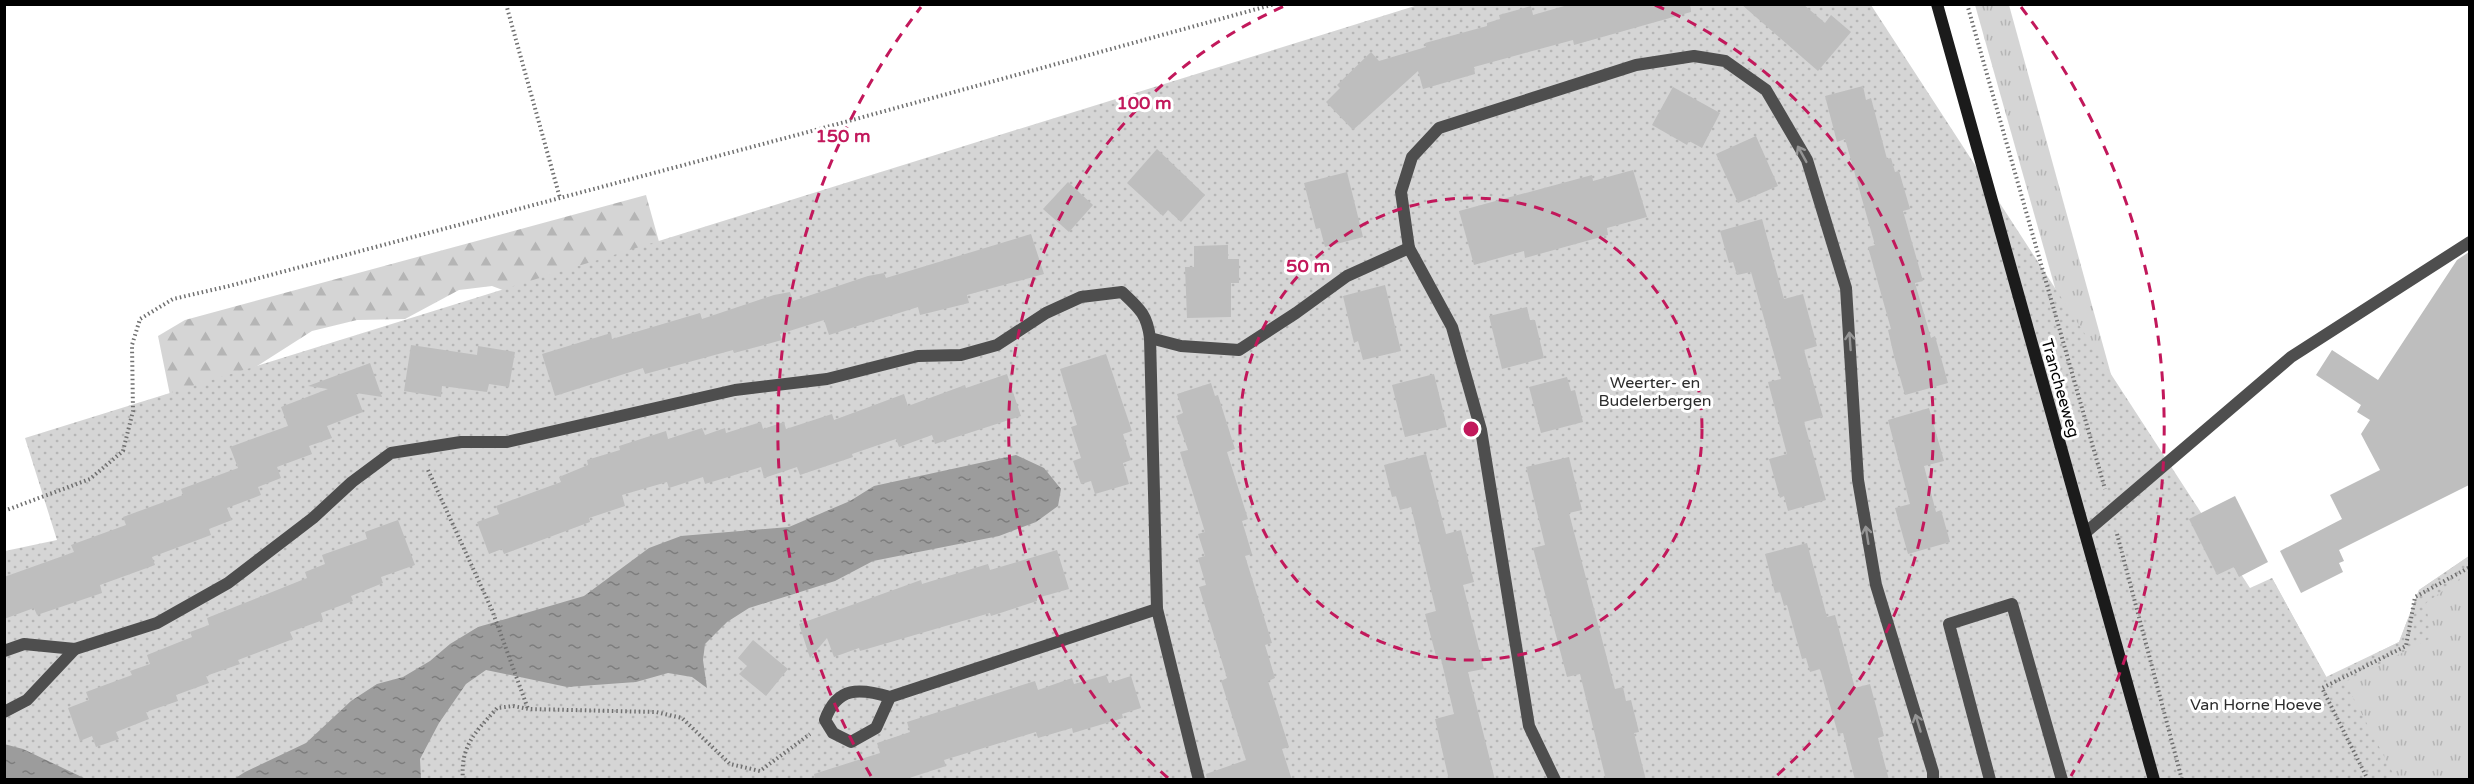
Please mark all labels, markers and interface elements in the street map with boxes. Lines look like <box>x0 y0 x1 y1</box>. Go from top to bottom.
text: 100 m <box>1116 92 1172 114</box>
text: 150 m <box>815 125 871 147</box>
one-way arrow <box>1796 145 1807 163</box>
text: 50 m <box>1286 255 1330 277</box>
one-way arrow <box>1844 332 1855 352</box>
street label: Trancheeweg <box>2036 337 2084 440</box>
park label: Weerter- en Budelerbergen <box>1599 373 1711 411</box>
centre of rings <box>1461 419 1481 439</box>
one-way arrow <box>1862 526 1873 546</box>
park label: Van Horne Hoeve <box>2190 695 2322 715</box>
one-way arrow <box>1912 714 1923 733</box>

